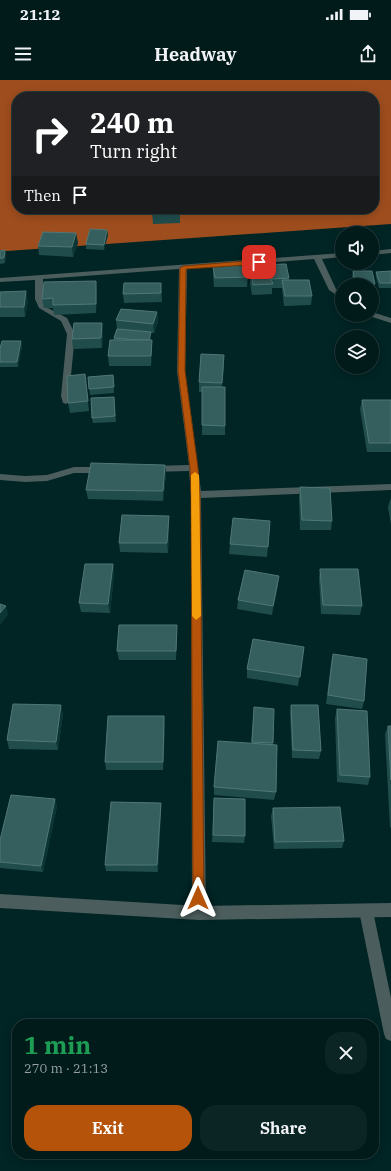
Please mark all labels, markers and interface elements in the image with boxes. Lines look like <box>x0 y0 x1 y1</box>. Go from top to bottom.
text: 21:12 <box>20 5 61 24</box>
icon: menu <box>12 43 34 65</box>
text: Headway <box>154 43 237 66</box>
icon: share <box>357 43 379 65</box>
text: 240 m <box>90 104 174 141</box>
icon: right <box>24 108 76 160</box>
text: Turn right <box>90 140 177 163</box>
icon: arrive <box>69 184 91 206</box>
text: Then <box>24 186 61 205</box>
map controls <box>335 226 379 374</box>
button: sound <box>335 226 379 270</box>
pin <box>242 245 276 279</box>
icon: arrive <box>248 251 270 273</box>
button: search <box>335 278 379 322</box>
button: layers <box>335 330 379 374</box>
position arrow <box>177 877 219 919</box>
text: 1 min <box>24 1029 91 1061</box>
button: close <box>325 1032 367 1074</box>
text: 270 m · 21:13 <box>24 1060 108 1077</box>
button: Exit <box>24 1105 192 1151</box>
button: Share <box>200 1105 367 1151</box>

